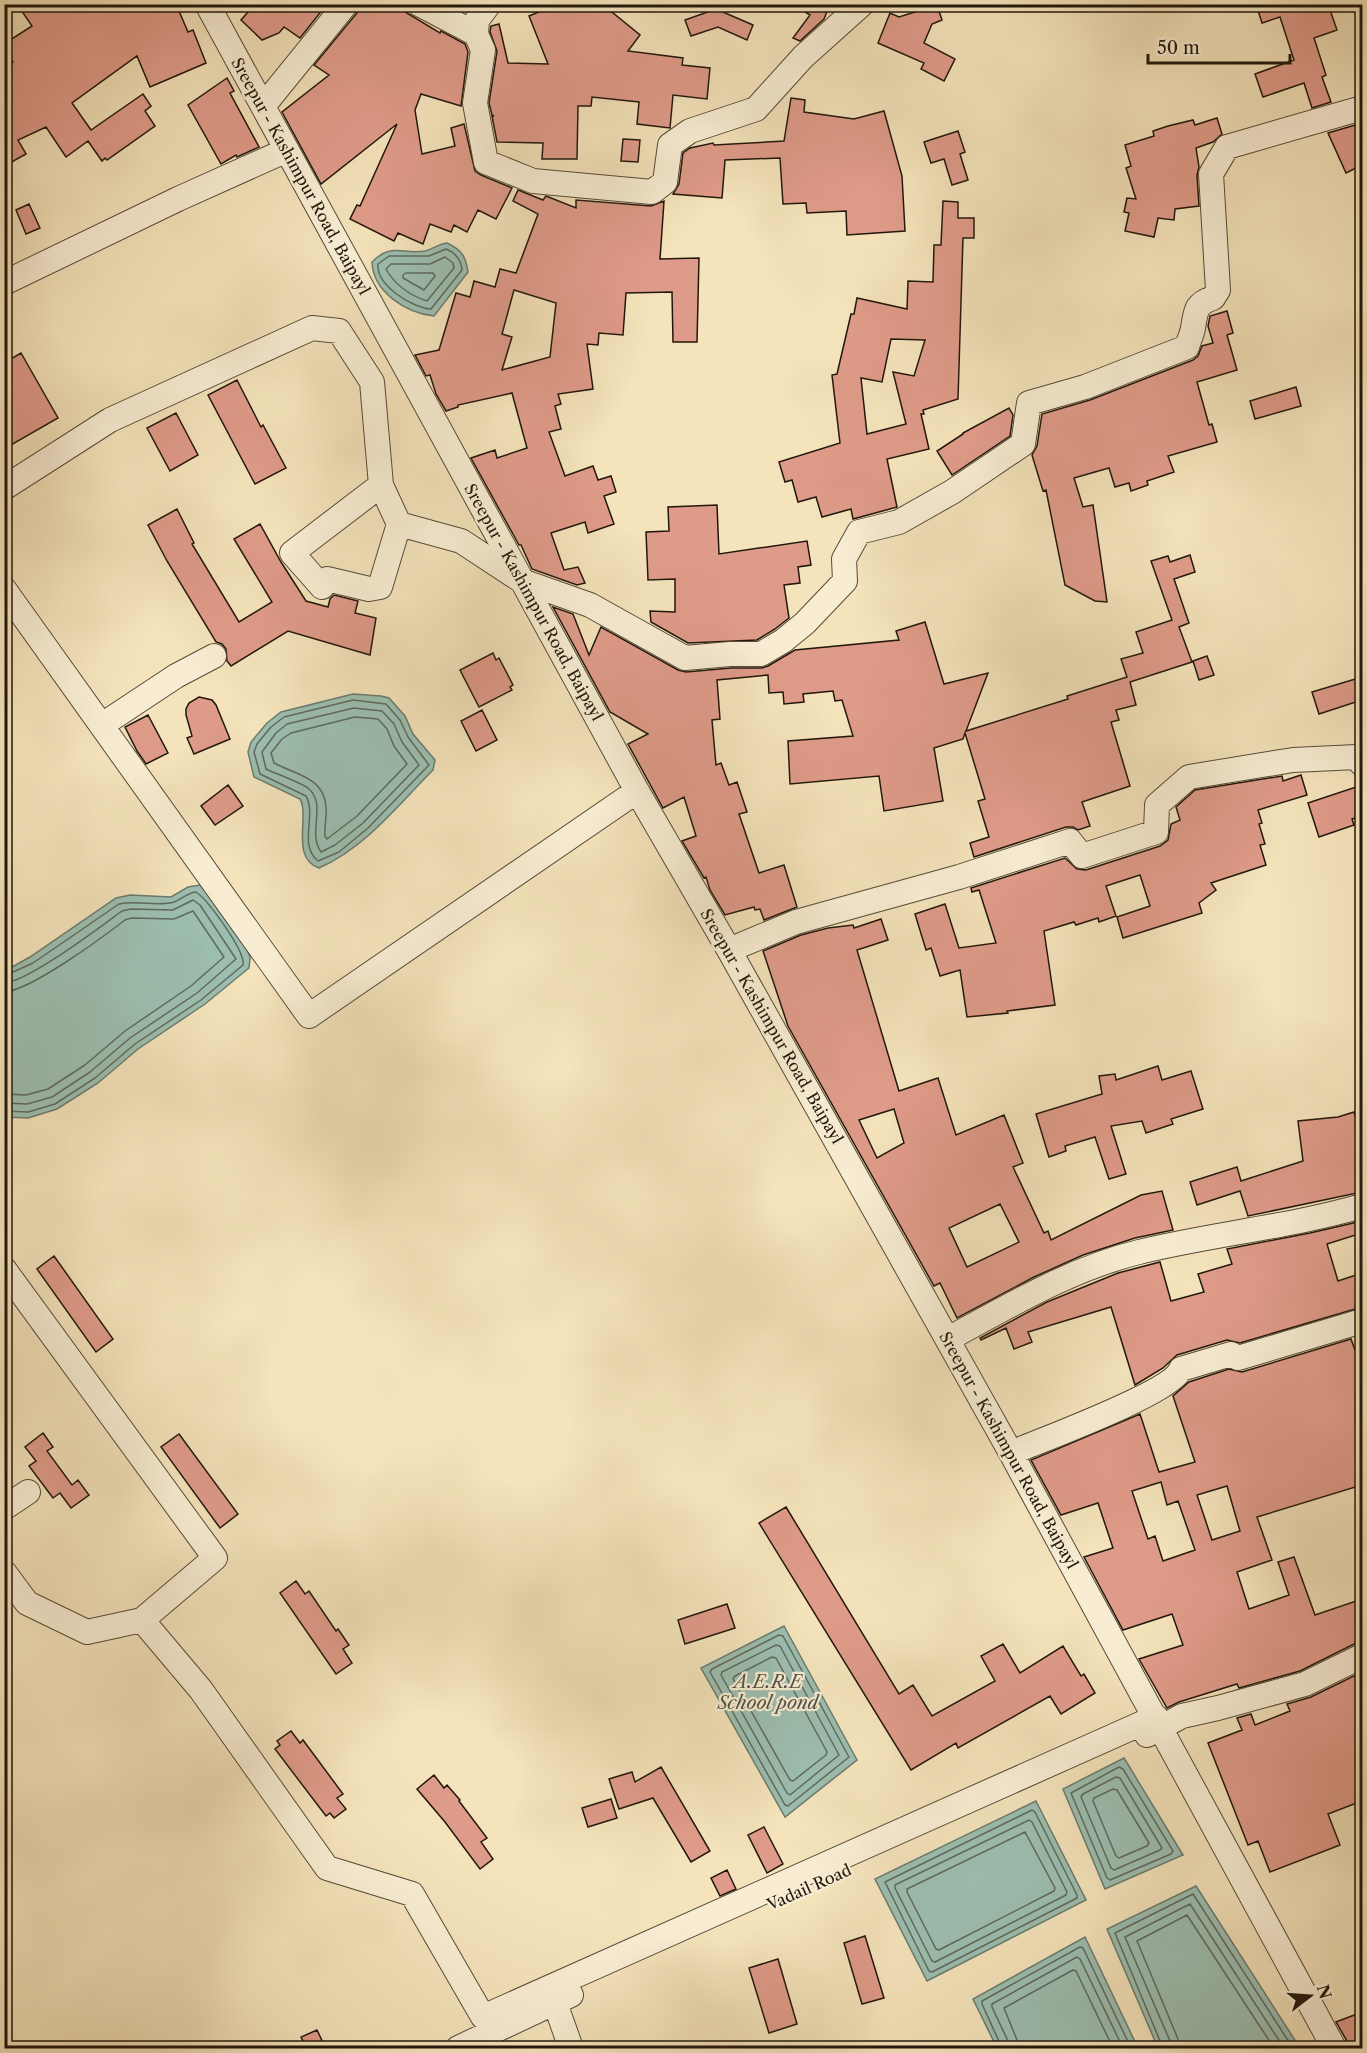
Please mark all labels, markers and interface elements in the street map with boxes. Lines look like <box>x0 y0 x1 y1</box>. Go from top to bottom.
scale bar <box>1148 27 1290 65</box>
text: 50 m <box>1157 37 1200 59</box>
street label: Sreepur - Kashimpur Road, Baipayl <box>227 54 375 298</box>
street label: Sreepur - Kashimpur Road, Baipayl <box>460 480 608 724</box>
street label: Sreepur - Kashimpur Road, Baipayl <box>696 905 848 1147</box>
street label: Sreepur - Kashimpur Road, Baipayl <box>935 1328 1083 1572</box>
water label: A.E.R.E School pond <box>717 1671 821 1714</box>
street label: Vadail Road <box>763 1859 854 1915</box>
north arrow <box>1280 1966 1340 2026</box>
text: N <box>1313 1982 1336 2001</box>

